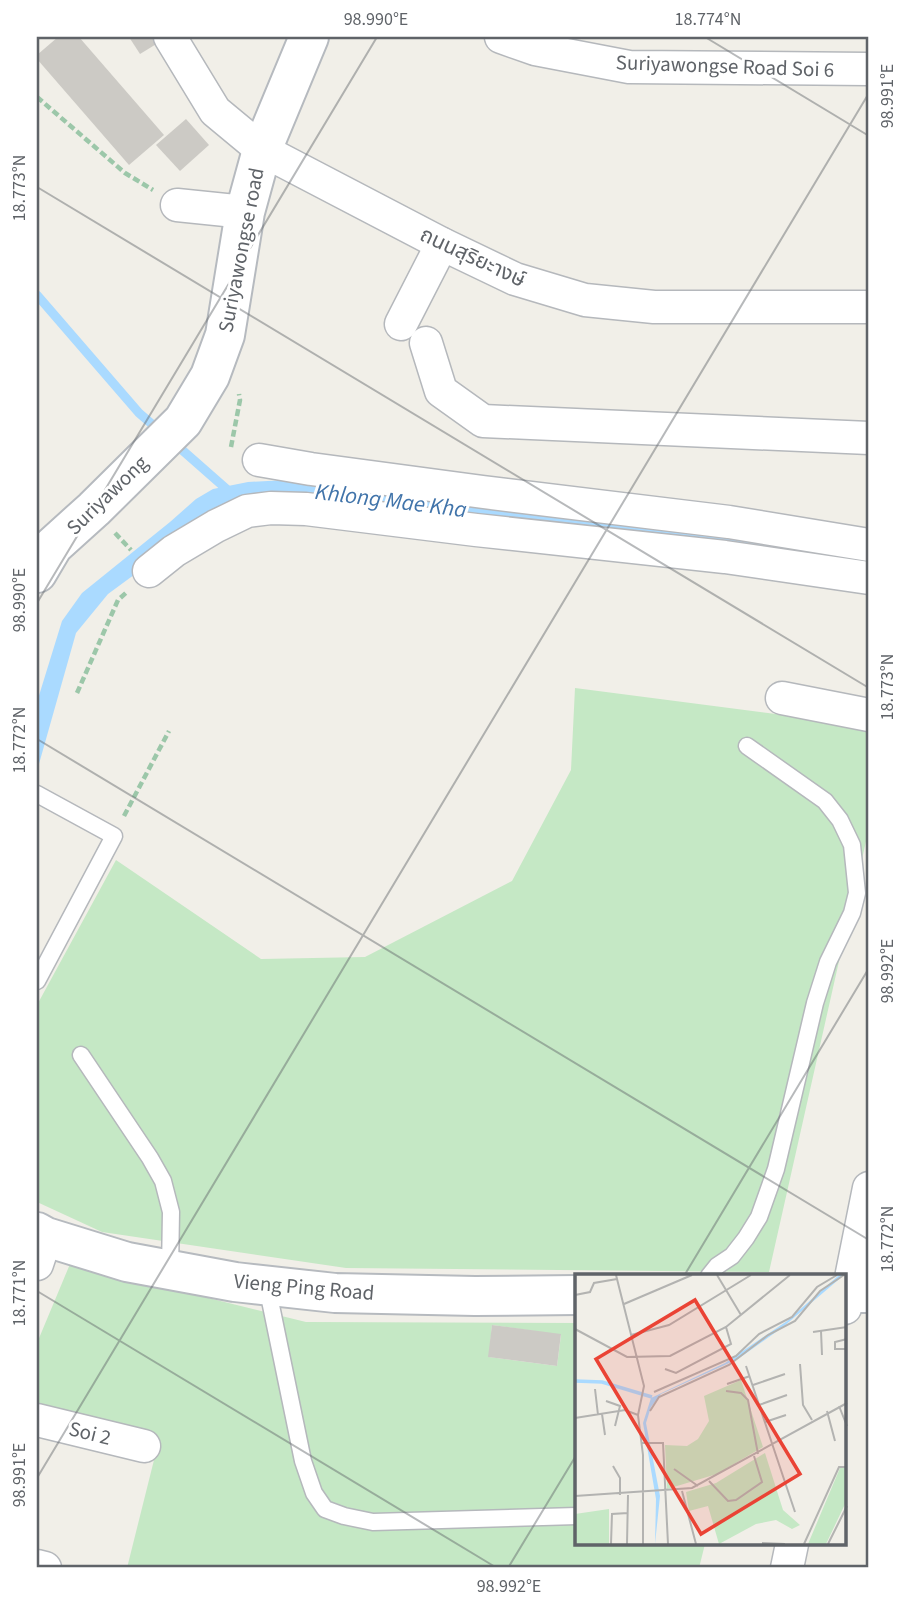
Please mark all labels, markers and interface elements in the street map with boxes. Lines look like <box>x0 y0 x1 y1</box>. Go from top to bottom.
text: 98.990°E <box>344 7 408 32</box>
text: 18.774°N <box>675 7 741 32</box>
street label: Suriyawongse Road Soi 6 <box>615 47 835 85</box>
text: 98.991°E <box>875 64 900 128</box>
text: 18.773°N <box>7 155 32 221</box>
street label: Suriyawongse road <box>210 165 272 335</box>
street label: ถนนสุริยะางษ์ <box>415 219 531 295</box>
street label: Suriyawong <box>59 448 155 542</box>
water label: Khlong Mae Kha <box>313 475 469 526</box>
text: 98.990°E <box>7 568 32 632</box>
text: 18.773°N <box>875 654 900 720</box>
text: 18.772°N <box>7 707 32 773</box>
text: 98.992°E <box>875 939 900 1003</box>
text: 18.772°N <box>875 1206 900 1272</box>
text: 18.771°N <box>7 1260 32 1326</box>
street label: Vieng Ping Road <box>232 1266 376 1308</box>
inset map <box>575 1274 846 1546</box>
street label: Soi 2 <box>66 1413 114 1453</box>
text: 98.991°E <box>7 1443 32 1507</box>
text: 98.992°E <box>477 1574 541 1599</box>

